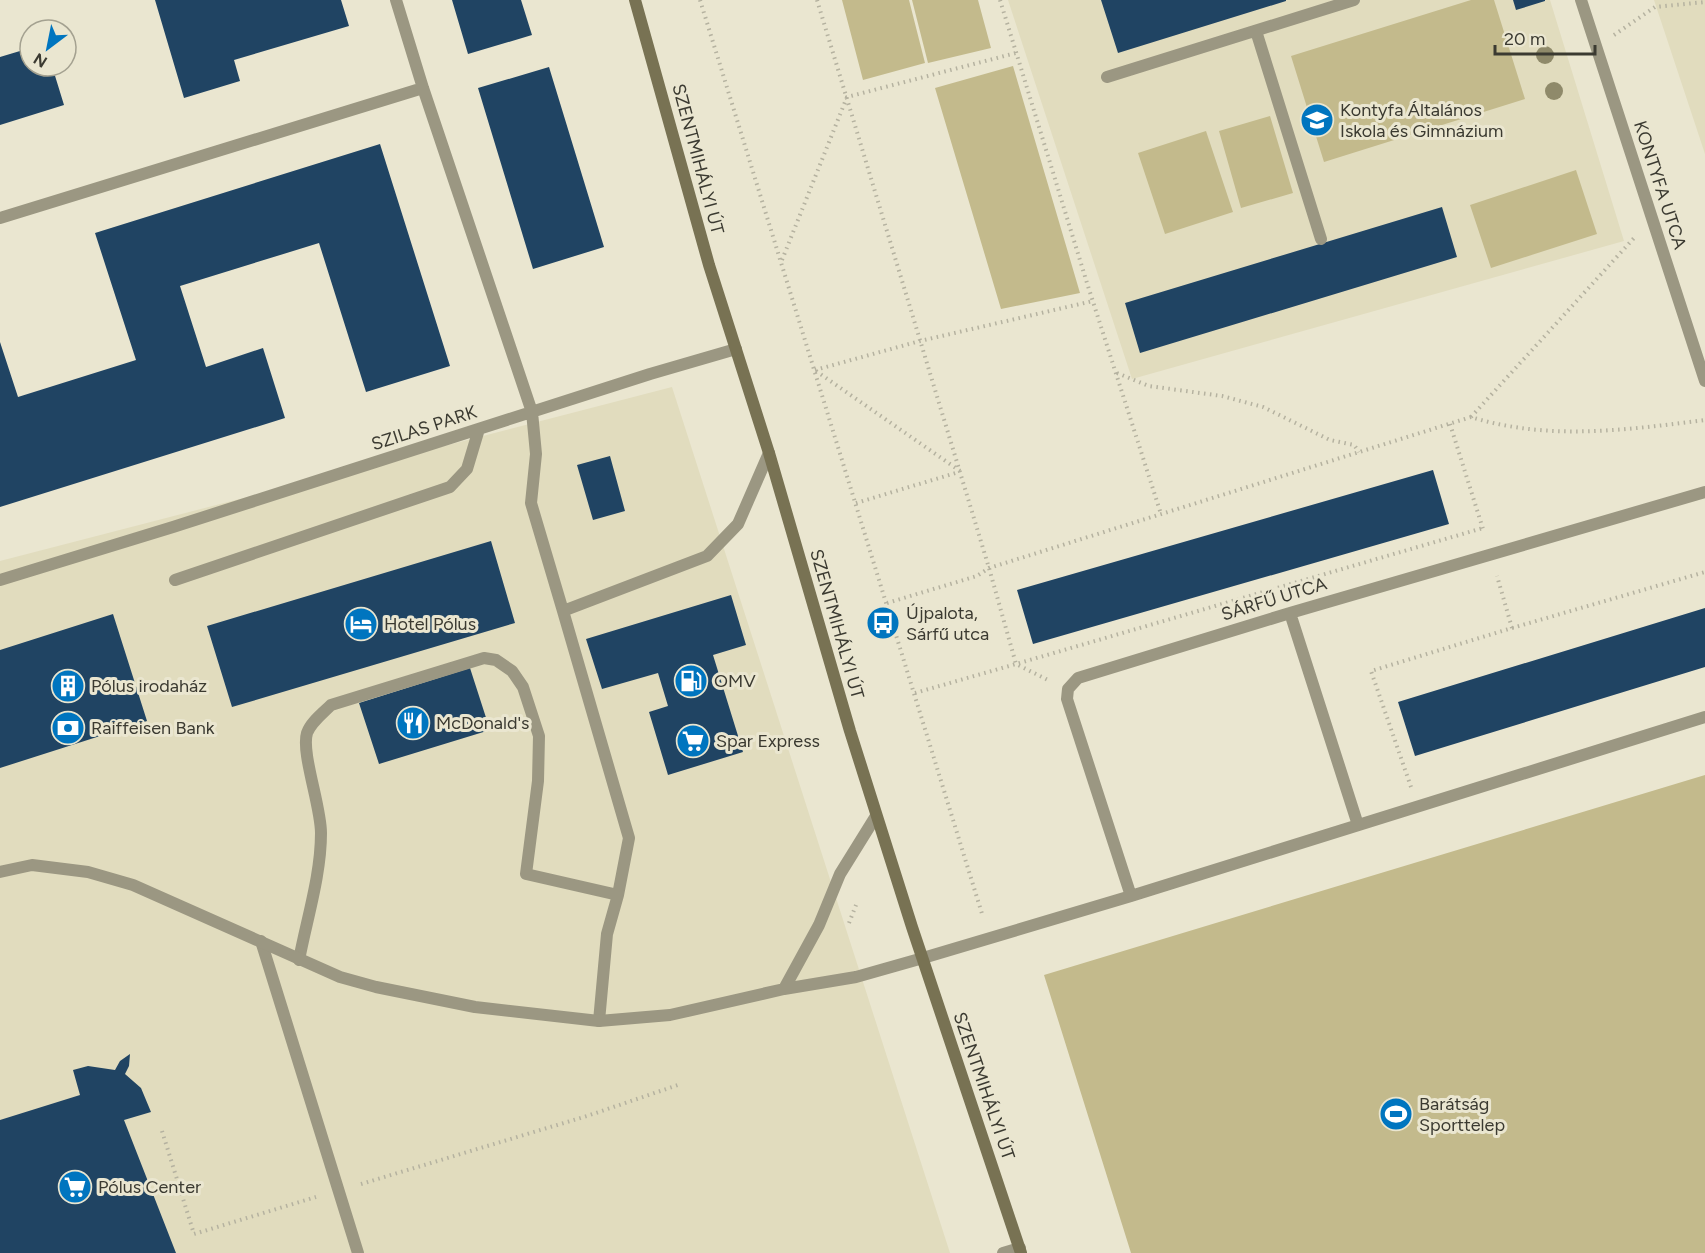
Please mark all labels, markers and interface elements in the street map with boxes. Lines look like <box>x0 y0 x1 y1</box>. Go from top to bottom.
north arrow <box>18 18 78 78</box>
scale bar <box>1495 18 1596 56</box>
text: 20 m <box>1504 28 1545 50</box>
text: N <box>30 49 51 72</box>
street label: SZENTMIHÁLYI ÚT <box>667 81 729 237</box>
place label: Kontyfa Általános Iskola és Gimnázium <box>1340 99 1503 142</box>
school or university icon: Kontyfa Általános Iskola és Gimnázium <box>1299 102 1335 138</box>
street label: KONTYFA UTCA <box>1629 118 1691 252</box>
street label: SZILAS PARK <box>369 401 479 455</box>
street label: SZENTMIHÁLYI ÚT <box>805 547 869 701</box>
street label: SÁRFŰ UTCA <box>1219 573 1329 625</box>
place label: Újpalota, Sárfű utca <box>906 602 989 645</box>
bus stop icon: Újpalota, Sárfű utca <box>865 605 901 641</box>
hotel icon: Hotel Pólus <box>343 606 379 642</box>
place label: Hotel Pólus <box>384 613 476 635</box>
fuel station icon: OMV <box>673 663 709 699</box>
building icon: Pólus irodaház <box>50 668 86 704</box>
place label: OMV <box>714 670 756 692</box>
place label: Pólus irodaház <box>91 675 207 697</box>
restaurant icon: McDonald's <box>395 705 431 741</box>
bank icon: Raiffeisen Bank <box>50 710 86 746</box>
place label: McDonald's <box>436 712 530 734</box>
place label: Raiffeisen Bank <box>91 717 215 739</box>
supermarket icon: Spar Express <box>675 723 711 759</box>
place label: Spar Express <box>716 730 820 752</box>
street label: SZENTMIHÁLYI ÚT <box>948 1009 1020 1163</box>
place label: Barátság Sporttelep <box>1419 1093 1505 1136</box>
sports icon: Barátság Sporttelep <box>1378 1096 1414 1132</box>
supermarket icon: Pólus Center <box>57 1169 93 1205</box>
place label: Pólus Center <box>98 1176 201 1198</box>

